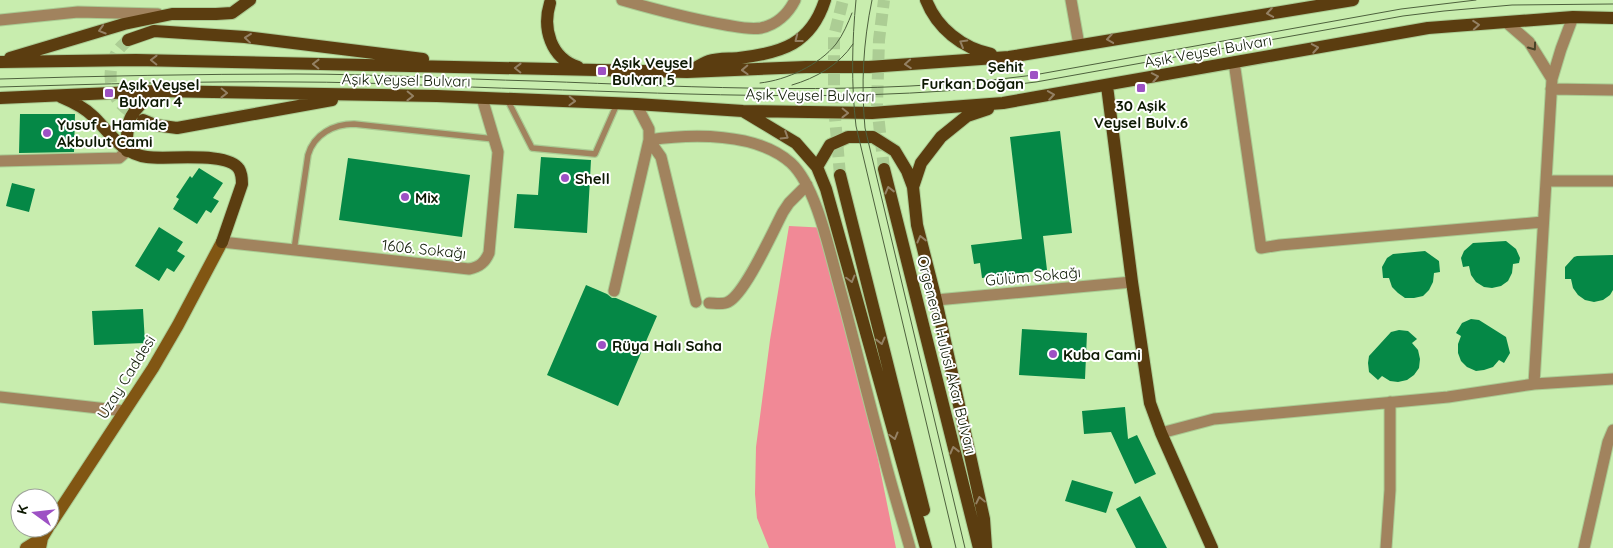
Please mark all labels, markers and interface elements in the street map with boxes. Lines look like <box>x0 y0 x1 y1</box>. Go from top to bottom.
one-way arrow <box>1266 8 1275 18</box>
one-way arrow <box>1472 19 1480 30</box>
one-way arrow <box>98 25 107 35</box>
street label: Aşık Veysel Bulvarı <box>1143 30 1273 72</box>
one-way arrow <box>244 32 252 43</box>
one-way arrow <box>795 34 804 43</box>
one-way arrow <box>1105 34 1114 44</box>
one-way arrow <box>959 39 968 49</box>
one-way arrow <box>1527 41 1535 50</box>
one-way arrow <box>1311 43 1320 53</box>
place label: Aşık Veysel Bulvarı 5 <box>612 53 692 89</box>
one-way arrow <box>150 55 158 65</box>
place label: Şehit Furkan Doğan <box>921 57 1024 93</box>
one-way arrow <box>312 59 320 69</box>
one-way arrow <box>903 59 911 70</box>
one-way arrow <box>513 63 521 73</box>
one-way arrow <box>741 64 749 75</box>
marker: Aşık Veysel Bulvarı 5 <box>596 65 608 77</box>
street label: Aşık Veysel Bulvarı <box>341 69 471 91</box>
marker: Şehit Furkan Doğan <box>1028 69 1040 81</box>
one-way arrow <box>1151 72 1160 83</box>
place label: Aşık Veysel Bulvarı 4 <box>119 75 199 111</box>
marker: 30 Aşik Veysel Bulv.6 <box>1135 82 1147 94</box>
street label: Aşık Veysel Bulvarı <box>745 84 875 106</box>
marker: Aşık Veysel Bulvarı 4 <box>103 87 115 99</box>
one-way arrow <box>220 87 228 98</box>
one-way arrow <box>406 90 414 101</box>
one-way arrow <box>1047 91 1056 101</box>
one-way arrow <box>569 96 577 106</box>
place label: 30 Aşik Veysel Bulv.6 <box>1094 96 1188 132</box>
one-way arrow <box>841 107 849 118</box>
place label: Yusuf - Hamide Akbulut Cami <box>57 115 167 151</box>
marker: Yusuf - Hamide Akbulut Cami <box>41 127 53 139</box>
one-way arrow <box>779 130 788 140</box>
place label: Shell <box>575 169 610 188</box>
marker: Shell <box>559 172 571 184</box>
one-way arrow <box>884 186 895 195</box>
place label: Mix <box>415 188 439 207</box>
marker: Mix <box>399 191 411 203</box>
street label: 1606. Sokağı <box>381 235 467 263</box>
one-way arrow <box>916 235 926 244</box>
street label: Orgeneral Hulusi Akar Bulvarı <box>913 254 981 456</box>
street label: Gülüm Sokağı <box>984 262 1082 290</box>
one-way arrow <box>845 275 856 284</box>
street label: Uzay Caddesi <box>93 332 159 422</box>
place label: Rüya Halı Saha <box>612 336 722 355</box>
one-way arrow <box>876 337 886 345</box>
marker: Rüya Halı Saha <box>596 339 608 351</box>
place label: Kuba Cami <box>1063 345 1141 364</box>
marker: Kuba Cami <box>1047 348 1059 360</box>
one-way arrow <box>889 431 899 440</box>
one-way arrow <box>949 445 960 454</box>
north arrow <box>10 488 60 538</box>
one-way arrow <box>975 495 986 504</box>
text: K <box>13 503 32 516</box>

